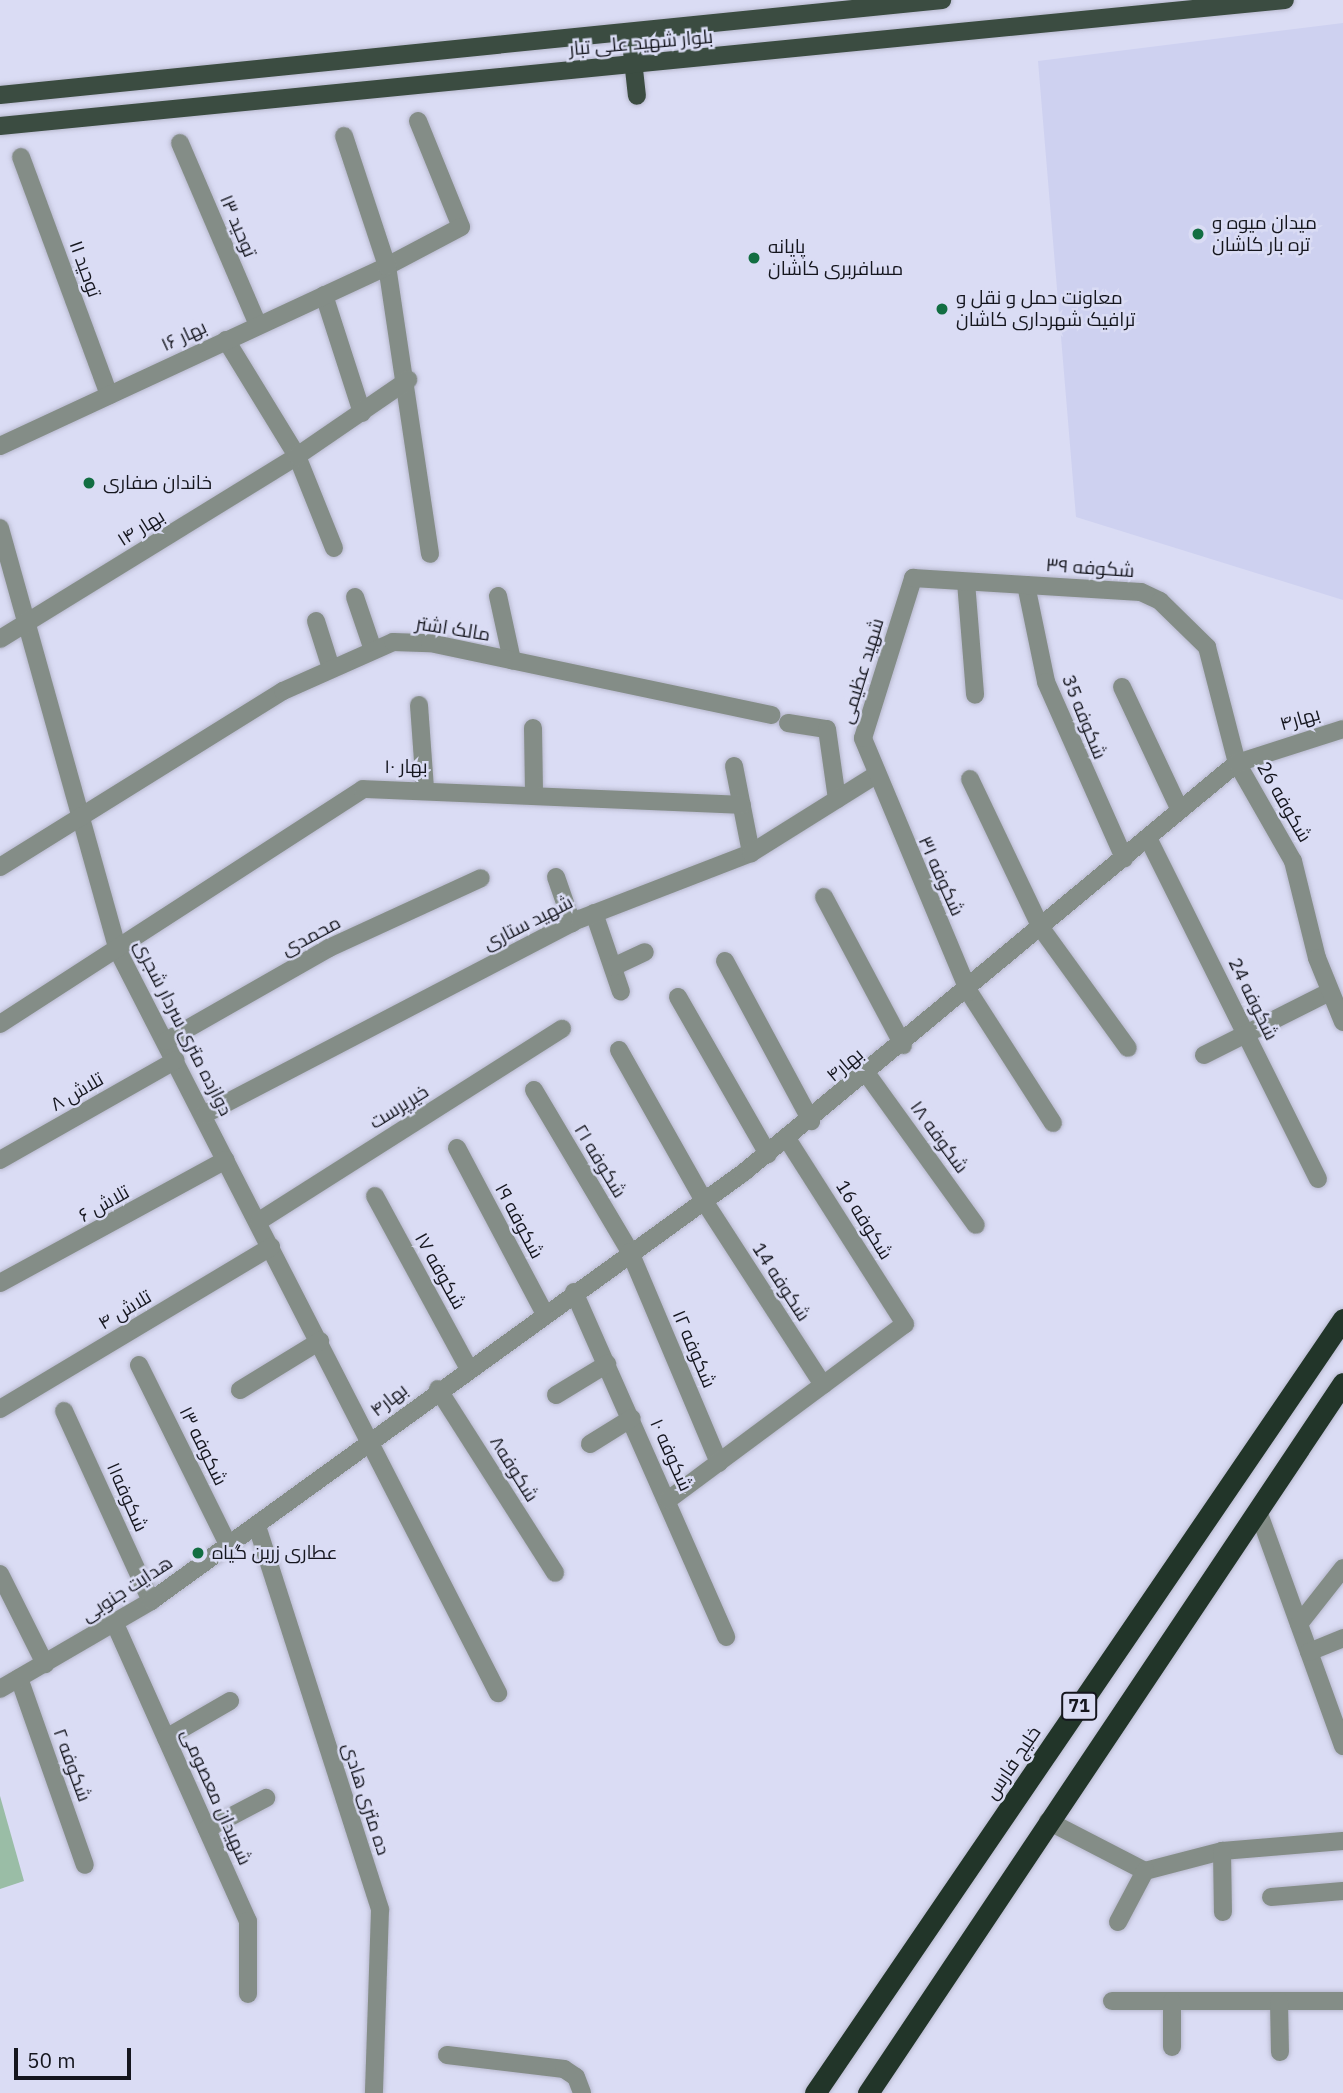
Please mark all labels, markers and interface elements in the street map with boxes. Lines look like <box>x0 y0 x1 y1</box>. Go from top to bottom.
street label: بلوار شهید علی تبار <box>568 25 714 61</box>
street label: توحید ۱۳ <box>215 191 261 261</box>
place label: میدان میوه و تره بار کاشان <box>1212 212 1317 256</box>
marker: میدان میوه و تره بار کاشان <box>1190 226 1206 242</box>
place label: پایانه مسافربری کاشان <box>768 236 903 280</box>
street label: توحید ۱۱ <box>64 238 106 300</box>
marker: پایانه مسافربری کاشان <box>746 250 762 266</box>
place label: معاونت حمل و نقل و ترافیک شهرداری کاشان <box>956 287 1135 331</box>
marker: معاونت حمل و نقل و ترافیک شهرداری کاشان <box>934 301 950 317</box>
street label: بهار ۱۶ <box>158 316 210 356</box>
place label: خاندان صفاری <box>103 472 212 494</box>
marker: خاندان صفاری <box>81 475 97 491</box>
street label: بهار ۱۴ <box>113 505 169 551</box>
street label: شکوفه ۳۹ <box>1045 554 1135 582</box>
street label: مالک اشتر <box>414 612 492 646</box>
street label: شهید عظیمی <box>835 615 889 727</box>
street label: شکوفه 35 <box>1057 671 1111 763</box>
street label: بهار۴ <box>1277 702 1323 736</box>
street label: بهار ۱۰ <box>384 756 428 778</box>
street label: شکوفه 26 <box>1252 758 1316 846</box>
street label: شکوفه ۳۱ <box>913 833 969 919</box>
street label: شهید ستاری <box>479 891 577 955</box>
street label: محمدی <box>278 911 344 961</box>
street label: دوازده متری سردار شجری <box>129 936 237 1120</box>
street label: شکوفه 24 <box>1223 954 1283 1044</box>
street label: بهار۴ <box>822 1043 868 1087</box>
street label: تلاش ۸ <box>47 1068 107 1116</box>
street label: خیرپرست <box>365 1080 433 1134</box>
street label: شکوفه ۱۸ <box>905 1096 973 1178</box>
street label: شکوفه ۲۱ <box>569 1120 631 1202</box>
street label: شکوفه 16 <box>831 1176 897 1264</box>
street label: شکوفه ۱۹ <box>490 1179 548 1263</box>
street label: تلاش ۶ <box>75 1181 133 1227</box>
street label: شکوفه ۱۷ <box>410 1229 470 1313</box>
street label: شکوفه 14 <box>747 1238 815 1326</box>
street label: تلاش ۴ <box>94 1285 156 1335</box>
street label: شکوفه ۱۲ <box>667 1307 721 1391</box>
street label: بهار۴ <box>366 1378 412 1422</box>
street label: شکوفه ۱۳ <box>174 1403 232 1489</box>
street label: شکوفه ۱۰ <box>645 1415 697 1495</box>
street label: شکوفه۸ <box>485 1432 543 1506</box>
street label: شکوفه۱۱ <box>102 1459 152 1535</box>
place label: عطاری زرین گیاه <box>212 1542 338 1564</box>
marker: عطاری زرین گیاه <box>190 1545 206 1561</box>
street label: هدایت جنوبی <box>77 1551 177 1627</box>
road number: 71 <box>1060 1692 1098 1721</box>
street label: خلیج فارس <box>980 1722 1046 1804</box>
street label: شکوفه ۲ <box>48 1725 96 1805</box>
street label: شهیدان معصومی <box>176 1725 256 1869</box>
street label: ده متری هادی <box>337 1740 395 1858</box>
scale bar <box>18 2034 135 2078</box>
text: 50 m <box>27 2046 76 2074</box>

